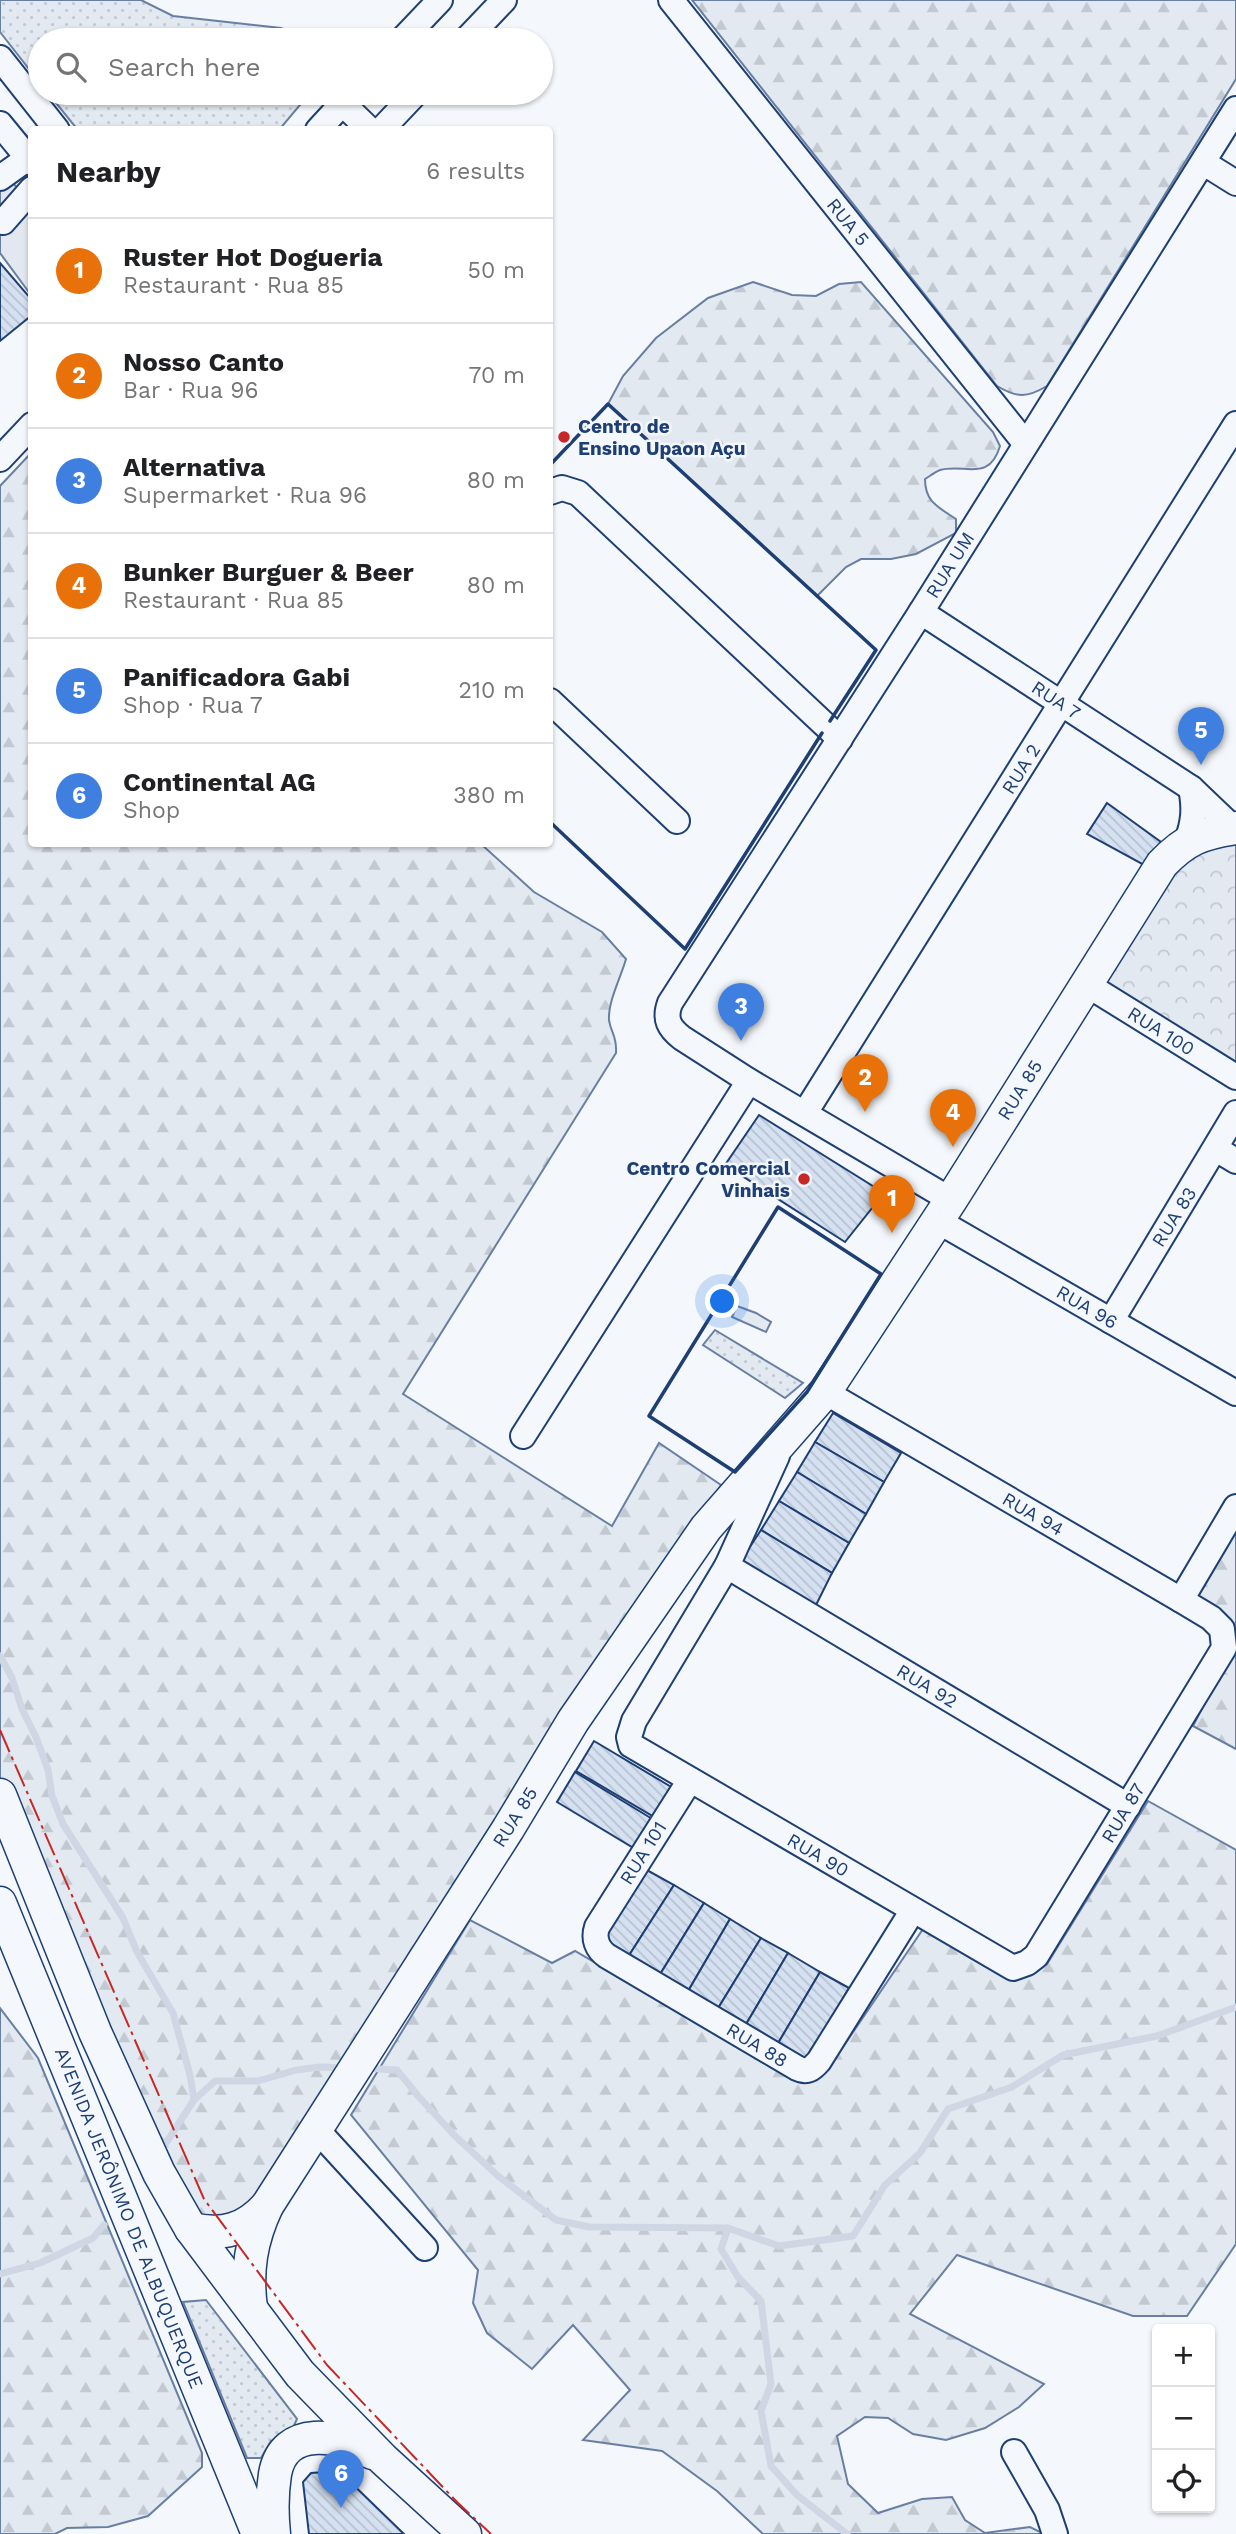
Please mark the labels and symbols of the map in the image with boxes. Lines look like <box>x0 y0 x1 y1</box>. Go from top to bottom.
street label: RUA 5 <box>822 193 874 251</box>
place label: Centro de Ensino Upaon Açu <box>578 415 746 460</box>
marker: Centro de Ensino Upaon Açu <box>556 429 572 445</box>
street label: RUA UM <box>921 528 979 602</box>
street label: RUA 7 <box>1027 676 1085 724</box>
pin: 5 <box>1178 707 1224 765</box>
street label: RUA 2 <box>997 740 1045 798</box>
pin: 3 <box>718 983 764 1041</box>
street label: RUA 100 <box>1123 1001 1199 1061</box>
pin: 2 <box>842 1054 888 1112</box>
street label: RUA 85 <box>993 1056 1047 1124</box>
pin: 4 <box>930 1089 976 1147</box>
place label: Centro Comercial Vinhais <box>626 1157 791 1202</box>
marker: Centro Comercial Vinhais <box>796 1171 812 1187</box>
pin: 1 <box>869 1175 915 1233</box>
street label: RUA 83 <box>1147 1183 1201 1251</box>
street label: RUA 96 <box>1052 1280 1122 1334</box>
your location <box>705 1284 739 1318</box>
street label: RUA 94 <box>998 1487 1068 1541</box>
street label: RUA 92 <box>892 1659 962 1713</box>
street label: RUA 87 <box>1096 1779 1150 1847</box>
street label: RUA 85 <box>488 1783 542 1851</box>
street label: RUA 101 <box>615 1817 671 1889</box>
street label: RUA 90 <box>783 1828 853 1882</box>
street label: RUA 88 <box>722 2018 792 2072</box>
street label: AVENIDA JERÔNIMO DE ALBUQUERQUE <box>50 2044 208 2392</box>
pin: 6 <box>318 2450 364 2508</box>

